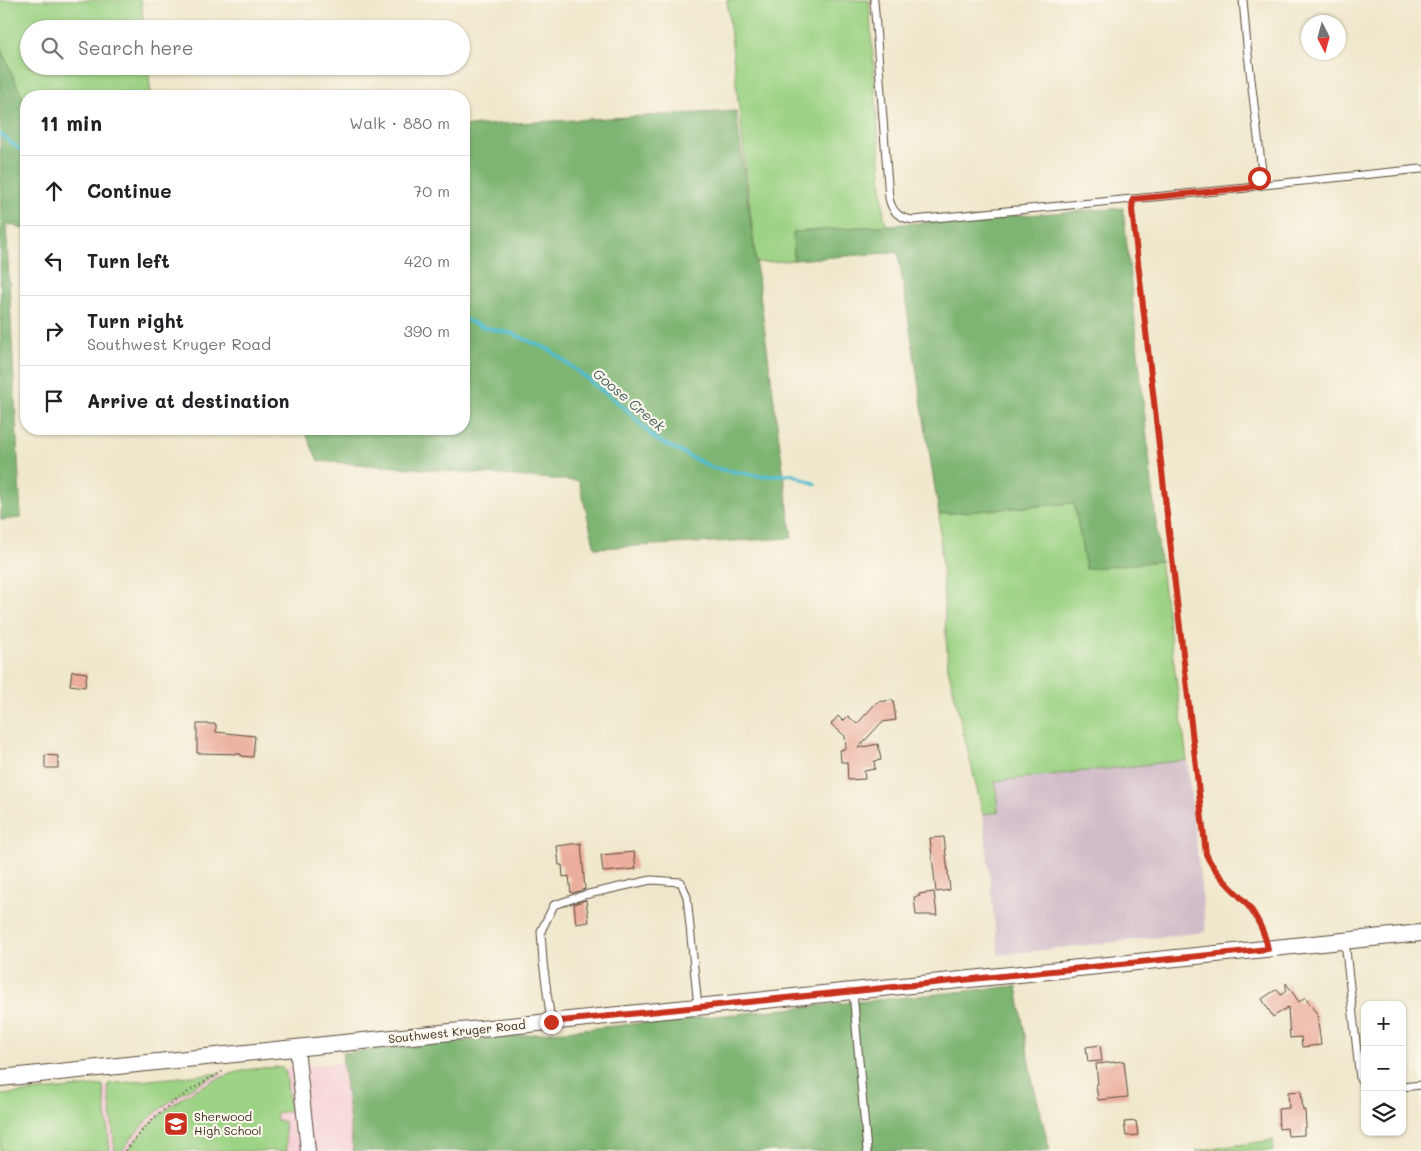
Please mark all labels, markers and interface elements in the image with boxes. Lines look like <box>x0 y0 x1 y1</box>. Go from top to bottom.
north arrow <box>1301 15 1346 60</box>
search box <box>20 20 470 75</box>
icon: search <box>38 34 66 62</box>
text: Search here <box>78 35 194 60</box>
text: 11 min <box>40 109 102 136</box>
text: Walk · 880 m <box>349 112 450 133</box>
route start <box>1248 167 1271 190</box>
icon: ahead <box>40 177 68 205</box>
text: Continue <box>87 178 172 203</box>
text: 70 m <box>413 180 450 201</box>
icon: left <box>40 247 68 275</box>
text: Turn left <box>87 248 170 273</box>
text: 420 m <box>404 250 450 271</box>
text: Turn right <box>87 308 184 333</box>
icon: right <box>40 317 68 345</box>
text: 390 m <box>403 320 450 341</box>
text: Southwest Kruger Road <box>87 333 271 354</box>
water label: Goose Creek <box>589 364 670 436</box>
icon: arrive <box>40 387 68 415</box>
text: Arrive at destination <box>87 388 290 413</box>
map controls <box>1361 1001 1406 1136</box>
button: + <box>1361 1001 1406 1046</box>
route end <box>540 1011 563 1034</box>
street label: Southwest Kruger Road <box>387 1016 527 1046</box>
button: − <box>1361 1046 1406 1091</box>
button: layers <box>1361 1091 1406 1136</box>
place label: Sherwood High School <box>194 1108 262 1138</box>
school or university icon: Sherwood High School <box>163 1111 189 1137</box>

